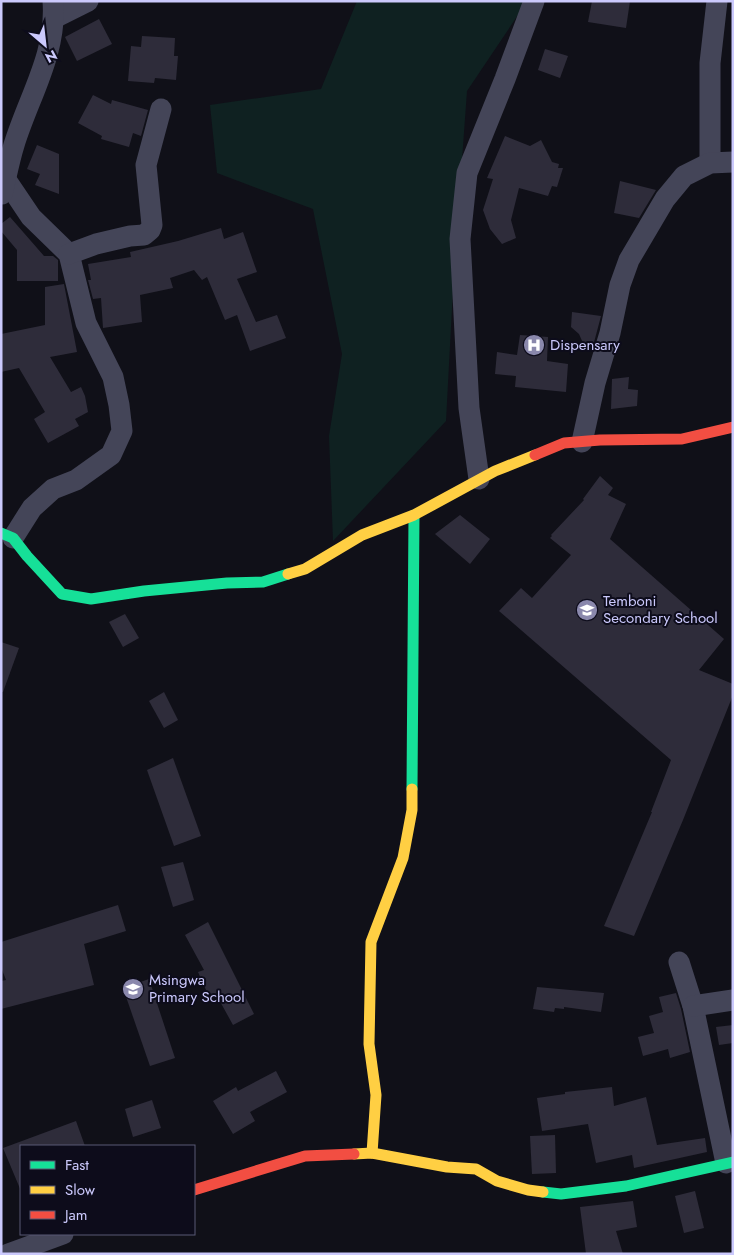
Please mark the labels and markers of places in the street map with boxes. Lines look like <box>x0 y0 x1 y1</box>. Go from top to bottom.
hospital icon: Dispensary <box>522 333 546 357</box>
place label: Dispensary <box>550 334 620 356</box>
place label: Temboni Secondary School <box>603 590 718 629</box>
school or university icon: Temboni Secondary School <box>575 598 599 622</box>
place label: Msingwa Primary School <box>149 969 245 1008</box>
school or university icon: Msingwa Primary School <box>121 977 145 1001</box>

